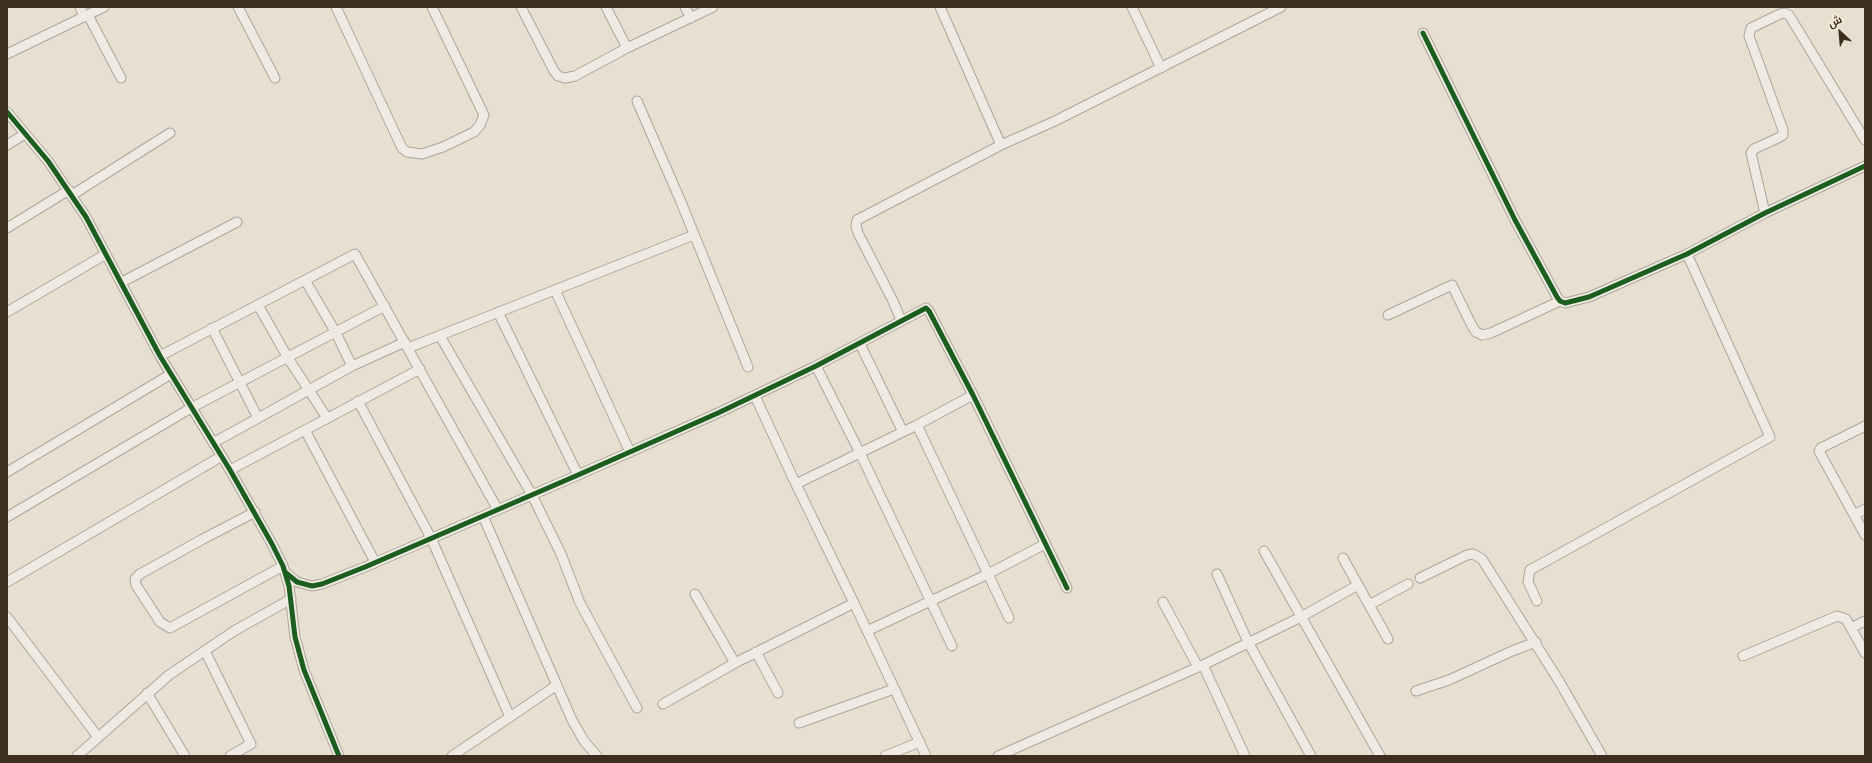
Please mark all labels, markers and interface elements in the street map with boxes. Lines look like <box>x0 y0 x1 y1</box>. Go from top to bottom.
north arrow <box>1820 12 1860 52</box>
text: ش <box>1825 12 1844 31</box>

